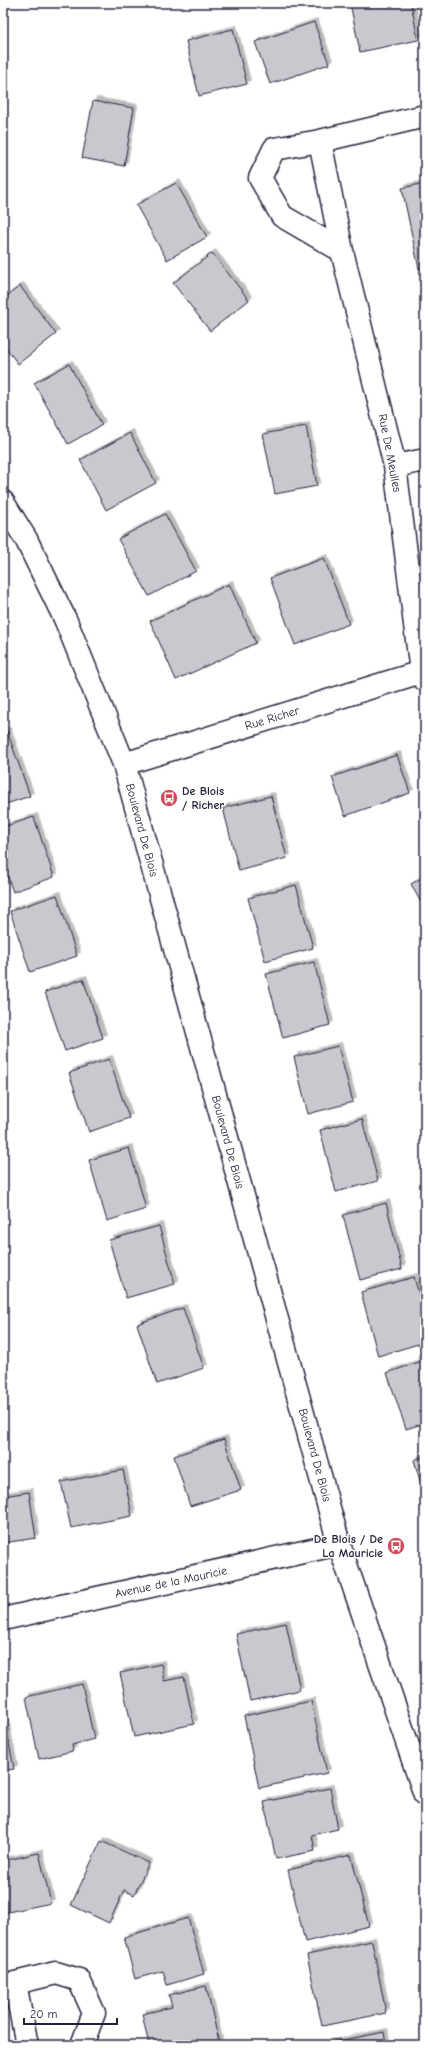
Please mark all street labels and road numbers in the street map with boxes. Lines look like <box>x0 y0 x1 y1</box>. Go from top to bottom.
street label: Rue De Meulles <box>376 413 404 493</box>
street label: Rue Richer <box>243 703 301 733</box>
street label: Boulevard De Blois <box>123 782 161 878</box>
street label: Boulevard De Blois <box>209 1094 247 1190</box>
street label: Boulevard De Blois <box>296 1407 334 1503</box>
street label: Avenue de la Mauricie <box>114 1563 228 1601</box>

